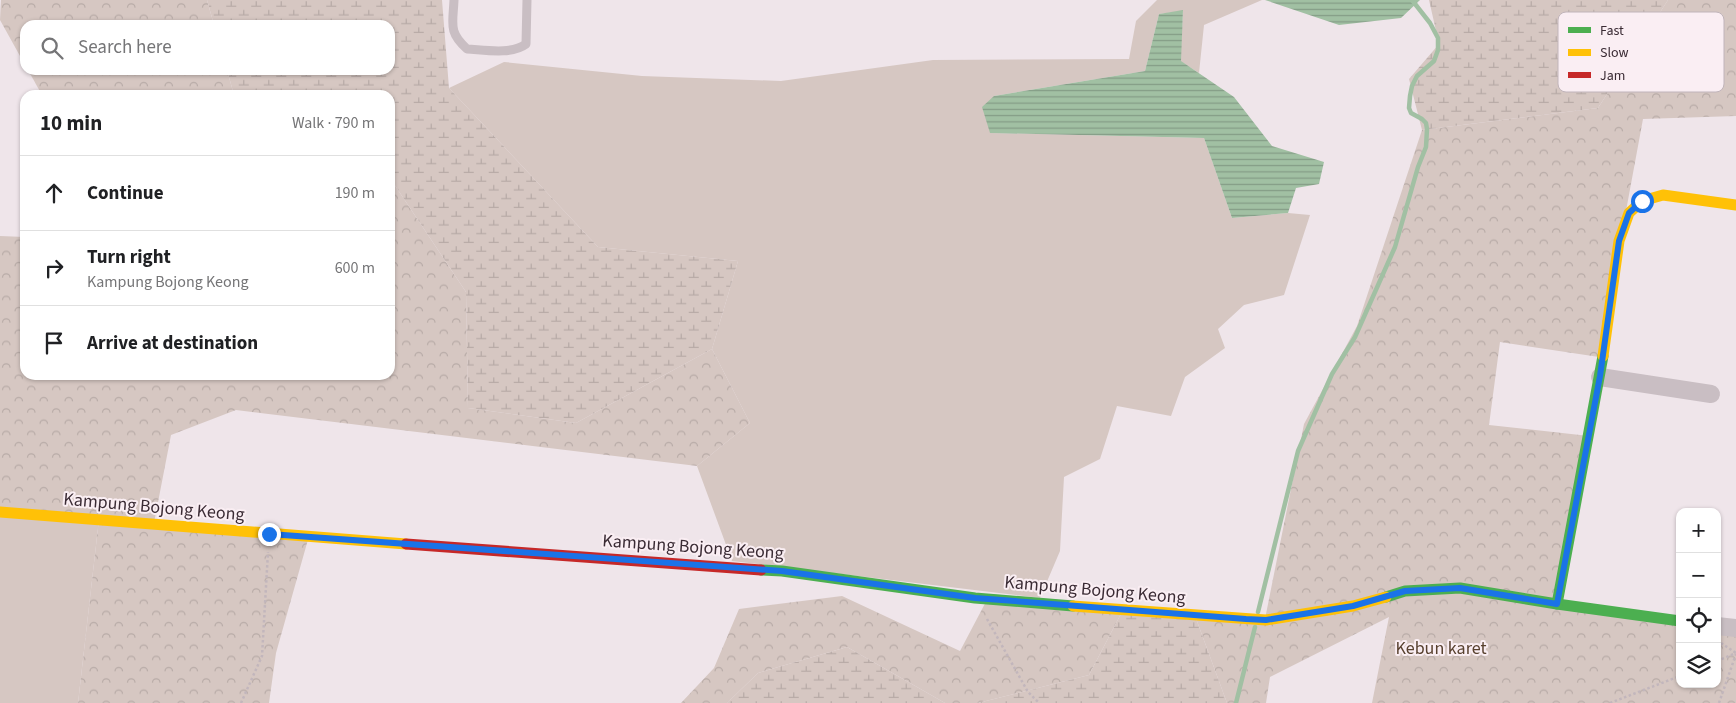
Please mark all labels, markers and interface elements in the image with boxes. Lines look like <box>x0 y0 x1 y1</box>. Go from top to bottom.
legend <box>1558 12 1724 92</box>
search box <box>20 20 395 75</box>
text: Fast <box>1600 21 1624 41</box>
icon: search <box>38 34 66 62</box>
text: Search here <box>78 34 172 61</box>
text: Slow <box>1600 43 1629 63</box>
text: Jam <box>1600 66 1625 86</box>
text: 10 min <box>40 108 102 138</box>
text: Walk · 790 m <box>292 112 375 134</box>
icon: ahead <box>40 179 68 207</box>
text: Continue <box>87 180 164 207</box>
text: 190 m <box>335 182 375 204</box>
route start <box>1631 190 1654 213</box>
text: Turn right <box>87 244 171 271</box>
icon: right <box>40 254 68 282</box>
text: 600 m <box>335 257 375 279</box>
text: Kampung Bojong Keong <box>87 271 248 293</box>
icon: arrive <box>40 329 68 357</box>
text: Arrive at destination <box>87 330 258 357</box>
street label: Kampung Bojong Keong <box>62 487 246 527</box>
map controls <box>1676 508 1721 688</box>
button: + <box>1676 508 1721 553</box>
route end <box>258 523 281 546</box>
street label: Kampung Bojong Keong <box>602 528 784 566</box>
button: − <box>1676 553 1721 598</box>
street label: Kampung Bojong Keong <box>1003 570 1187 610</box>
button: locate <box>1676 598 1721 643</box>
park label: Kebun karet <box>1395 636 1487 661</box>
button: layers <box>1676 643 1721 688</box>

